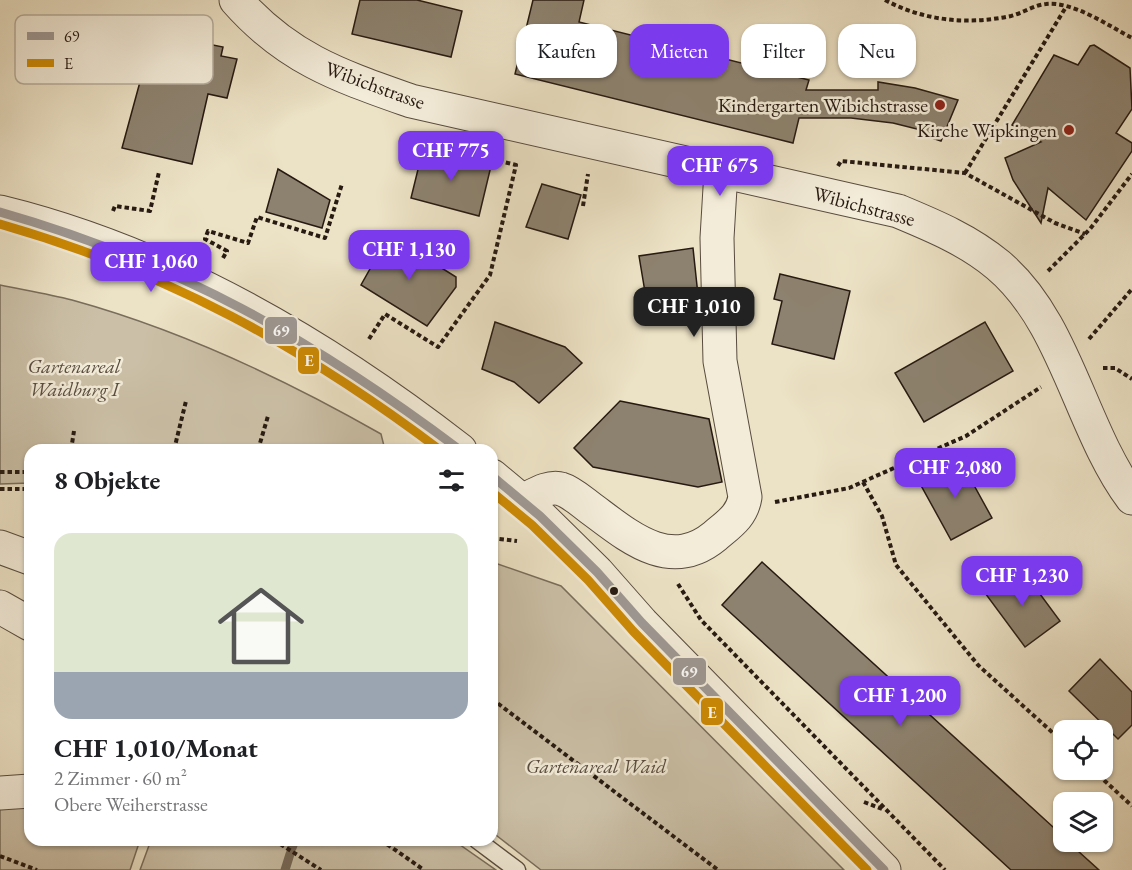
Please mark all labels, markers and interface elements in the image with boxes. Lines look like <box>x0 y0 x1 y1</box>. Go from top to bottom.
legend <box>15 15 213 84</box>
chip: Kaufen <box>516 24 617 78</box>
chip: Mieten <box>629 24 729 78</box>
chip: Filter <box>741 24 826 78</box>
chip: Neu <box>838 24 916 78</box>
text: 69 <box>64 26 80 47</box>
text: E <box>64 53 73 74</box>
street label: Wibichstrasse <box>321 55 429 115</box>
place label: Kindergarten Wibichstrasse <box>718 92 928 118</box>
marker: Kindergarten Wibichstrasse <box>933 98 947 112</box>
place label: Kirche Wipkingen <box>917 117 1057 143</box>
marker: Kirche Wipkingen <box>1062 123 1076 137</box>
pin: CHF 775 <box>396 131 506 182</box>
text: CHF 775 <box>412 137 490 163</box>
pin: CHF 675 <box>665 146 775 197</box>
text: CHF 675 <box>681 152 759 178</box>
street label: Wibichstrasse <box>810 180 918 232</box>
pin: CHF 1,130 <box>340 230 478 281</box>
text: CHF 1,130 <box>362 236 456 262</box>
pin: CHF 1,060 <box>82 242 220 293</box>
text: CHF 1,060 <box>104 248 198 274</box>
pin: CHF 1,010 <box>625 287 763 338</box>
text: CHF 1,010 <box>647 293 741 319</box>
line badge: 69 <box>264 316 298 345</box>
text: 69 <box>273 320 290 341</box>
line badge: E <box>297 346 320 375</box>
text: E <box>304 350 314 371</box>
park label: Gartenareal Waidburg I <box>28 353 122 402</box>
pin: CHF 2,080 <box>886 448 1024 499</box>
text: CHF 2,080 <box>908 454 1002 480</box>
text: 8 Objekte <box>54 463 160 497</box>
icon: filters <box>435 464 468 497</box>
pin: CHF 1,230 <box>953 556 1091 607</box>
text: CHF 1,230 <box>975 562 1069 588</box>
icon: home <box>207 572 315 680</box>
unlabelled marker <box>608 585 620 597</box>
line badge: 69 <box>672 657 707 686</box>
text: 69 <box>681 661 698 682</box>
pin: CHF 1,200 <box>831 676 969 727</box>
text: CHF 1,200 <box>853 682 947 708</box>
line badge: E <box>700 697 724 726</box>
text: E <box>707 702 717 723</box>
map controls <box>1053 720 1113 852</box>
button: locate <box>1053 720 1113 780</box>
text: CHF 1,010/Monat <box>54 731 258 765</box>
park label: Gartenareal Waid <box>526 753 667 779</box>
text: 2 Zimmer · 60 m² <box>54 765 187 791</box>
text: Obere Weiherstrasse <box>54 791 208 817</box>
button: layers <box>1053 792 1113 852</box>

